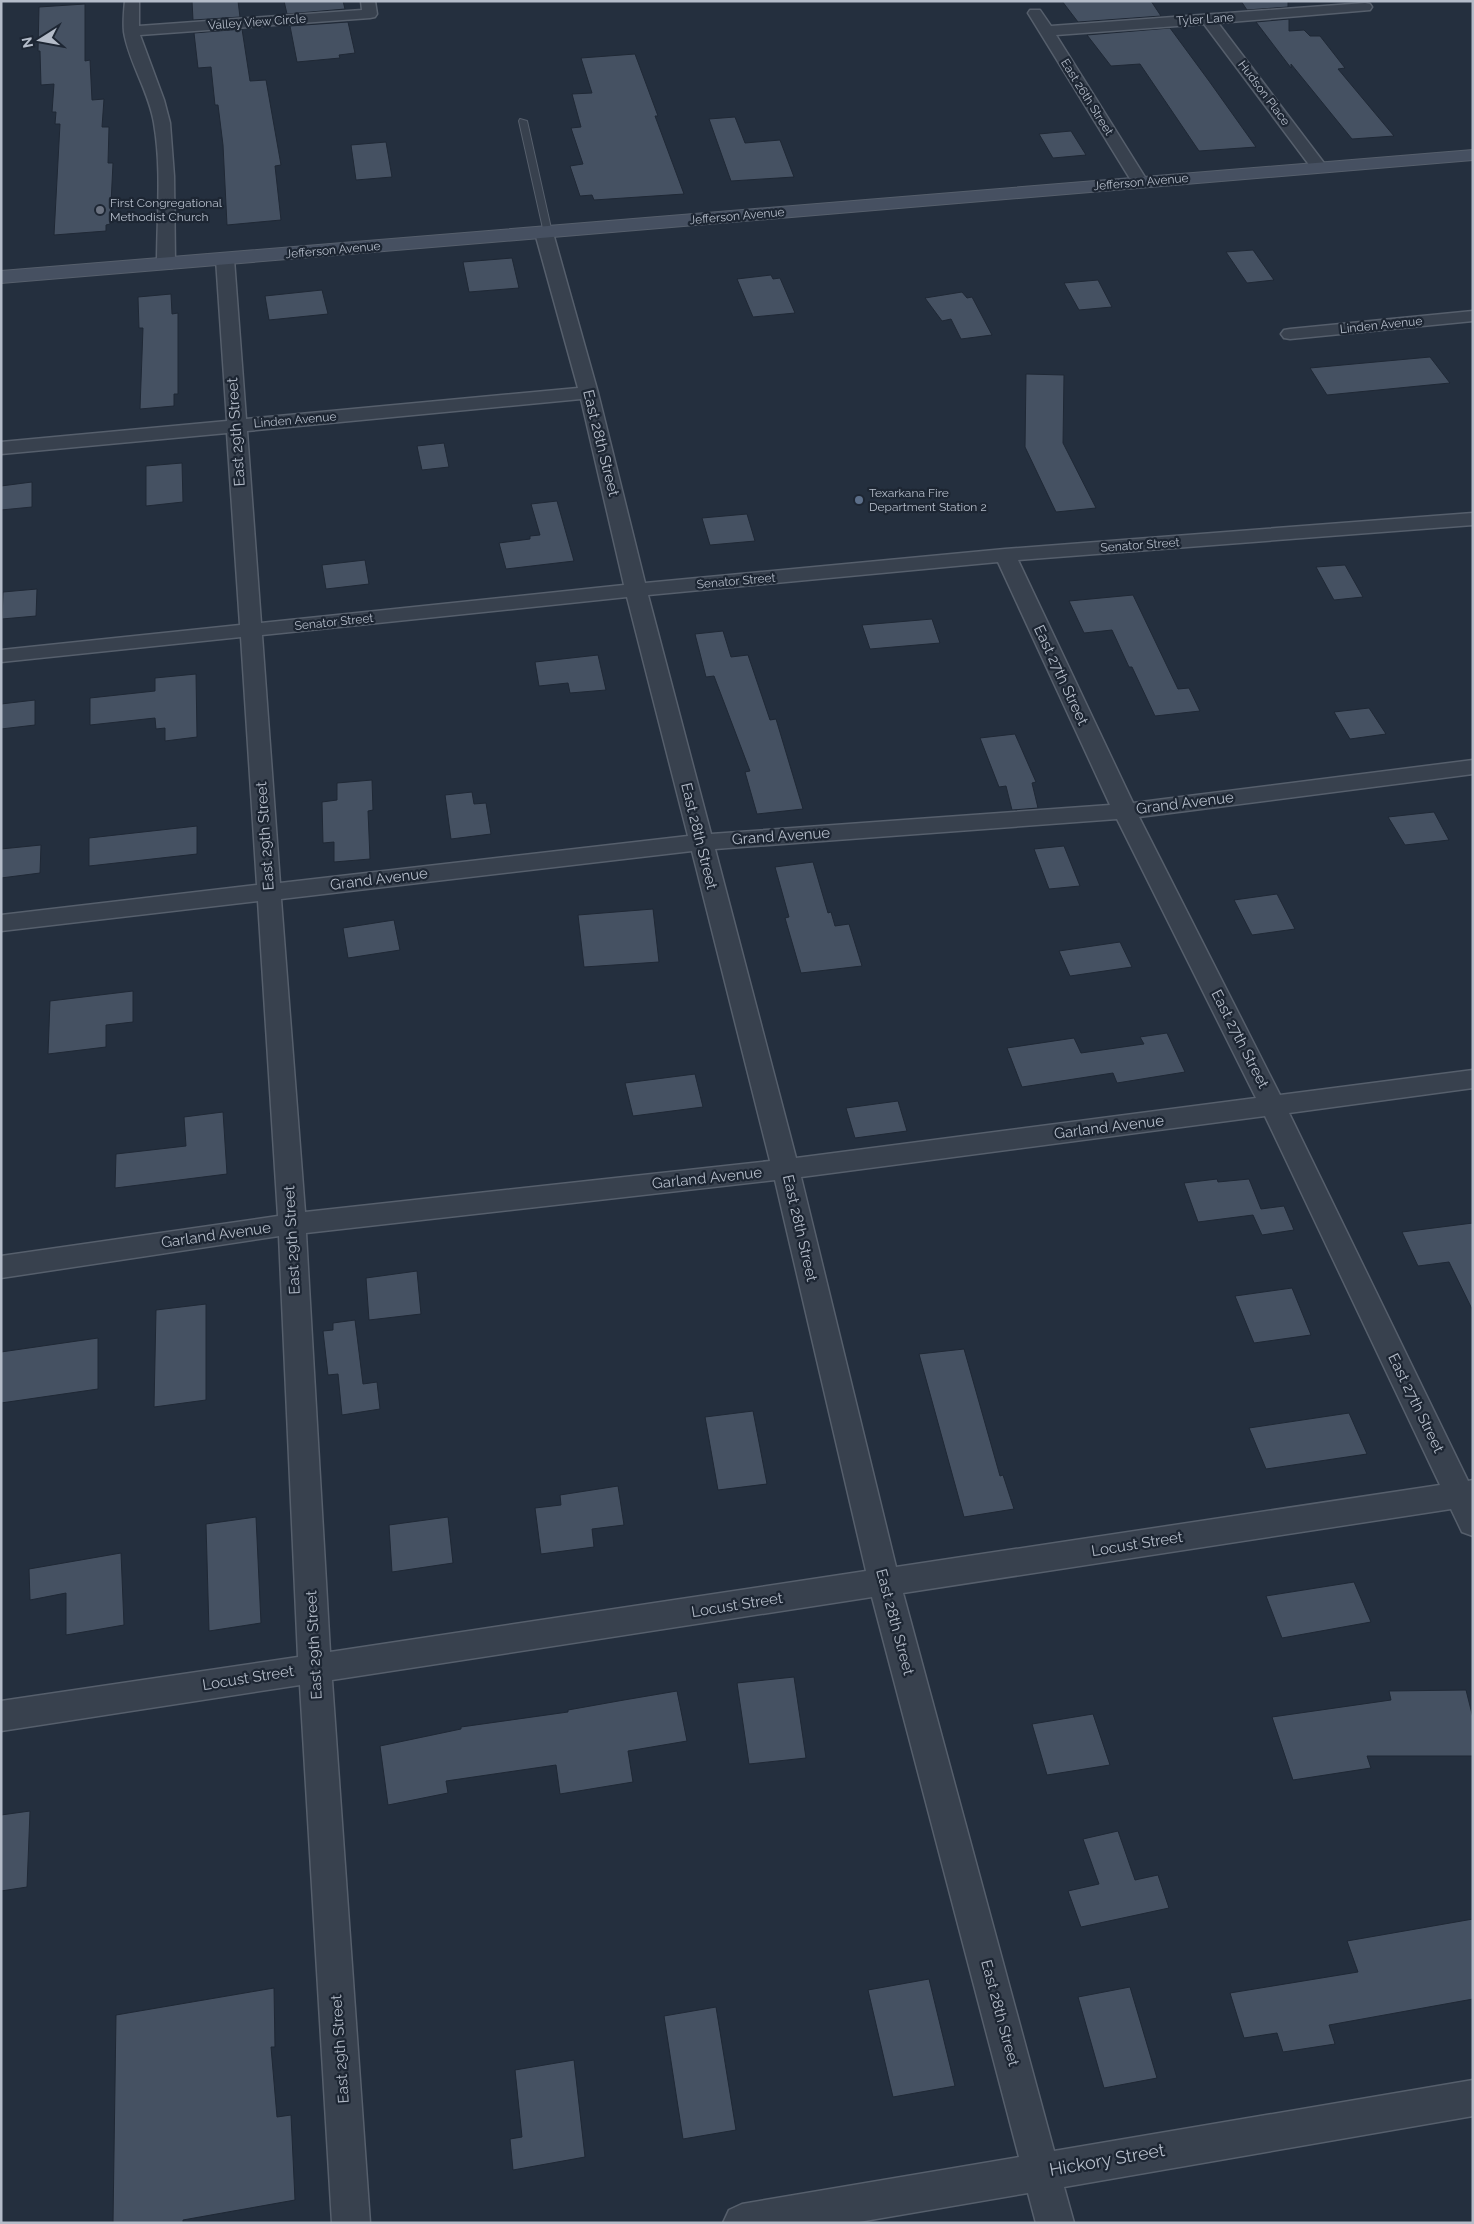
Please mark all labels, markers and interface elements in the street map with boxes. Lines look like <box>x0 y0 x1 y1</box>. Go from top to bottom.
street label: Tyler Lane <box>1176 10 1234 28</box>
street label: Valley View Circle <box>208 12 306 32</box>
north arrow <box>15 15 65 65</box>
text: N <box>18 36 36 49</box>
street label: East 26th Street <box>1058 56 1116 138</box>
street label: Hudson Place <box>1235 58 1293 128</box>
street label: Jefferson Avenue <box>1093 171 1189 193</box>
place label: First Congregational Methodist Church <box>110 196 223 224</box>
marker: First Congregational Methodist Church <box>94 204 106 216</box>
street label: Jefferson Avenue <box>689 205 785 227</box>
street label: Jefferson Avenue <box>285 239 381 261</box>
street label: Linden Avenue <box>1339 314 1423 336</box>
street label: East 29th Street <box>223 377 249 487</box>
street label: East 28th Street <box>579 388 623 498</box>
street label: Linden Avenue <box>253 409 337 431</box>
place label: Texarkana Fire Department Station 2 <box>869 486 987 514</box>
marker: Texarkana Fire Department Station 2 <box>853 494 865 506</box>
street label: Senator Street <box>1100 535 1180 555</box>
street label: Senator Street <box>696 571 776 591</box>
street label: Senator Street <box>294 611 374 633</box>
street label: East 27th Street <box>1030 622 1092 728</box>
street label: East 29th Street <box>252 781 278 891</box>
street label: East 28th Street <box>677 781 721 891</box>
street label: Grand Avenue <box>1135 788 1235 818</box>
street label: Grand Avenue <box>731 824 831 848</box>
street label: Grand Avenue <box>329 864 429 894</box>
street label: East 27th Street <box>1207 987 1273 1091</box>
street label: Garland Avenue <box>1053 1111 1165 1143</box>
street label: Garland Avenue <box>651 1163 763 1193</box>
street label: East 28th Street <box>779 1173 821 1283</box>
street label: East 29th Street <box>280 1185 304 1295</box>
street label: Garland Avenue <box>160 1218 272 1252</box>
street label: East 27th Street <box>1384 1350 1448 1456</box>
street label: Locust Street <box>1090 1528 1184 1560</box>
street label: East 28th Street <box>872 1567 918 1677</box>
street label: Locust Street <box>690 1589 784 1621</box>
street label: East 29th Street <box>302 1590 326 1700</box>
street label: Locust Street <box>201 1662 295 1694</box>
street label: East 28th Street <box>977 1958 1023 2068</box>
street label: East 29th Street <box>327 1994 353 2104</box>
street label: Hickory Street <box>1048 2139 1166 2180</box>

